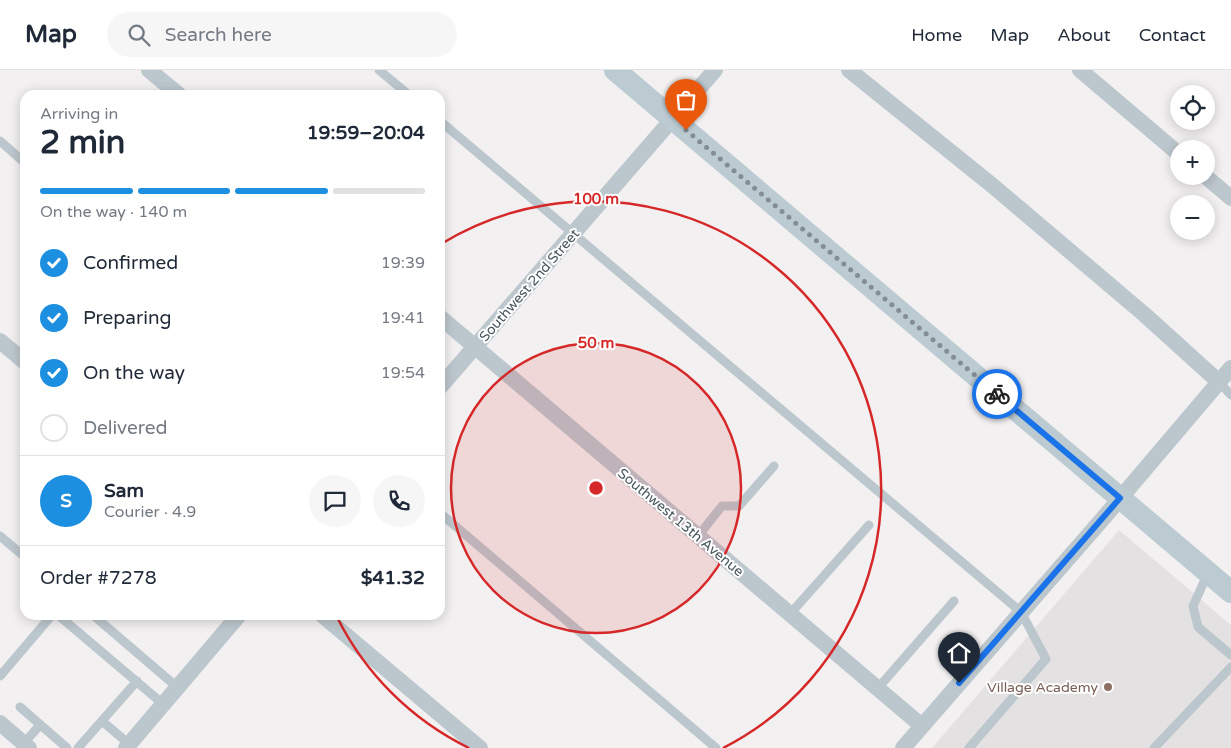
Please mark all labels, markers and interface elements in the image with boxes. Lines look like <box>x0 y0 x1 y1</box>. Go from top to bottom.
search box <box>107 12 457 57</box>
text: Map <box>25 20 77 49</box>
icon: search <box>125 21 153 49</box>
text: Search here <box>165 24 272 46</box>
text: Home <box>911 24 962 46</box>
text: Map <box>990 24 1029 46</box>
text: About <box>1057 24 1111 46</box>
text: Contact <box>1139 24 1206 46</box>
pin <box>665 79 707 130</box>
map controls <box>1170 85 1215 240</box>
button: locate <box>1170 85 1215 130</box>
icon: bag <box>672 86 700 114</box>
text: Arriving in <box>40 104 118 124</box>
text: 19:59–20:04 <box>307 122 425 144</box>
text: 2 min <box>40 124 125 162</box>
button: + <box>1170 140 1215 185</box>
text: 100 m <box>573 190 619 208</box>
button: − <box>1170 195 1215 240</box>
text: On the way · 140 m <box>40 202 187 222</box>
street label: Southwest 2nd Street <box>476 225 583 345</box>
icon: check <box>40 249 68 277</box>
text: Confirmed <box>83 252 178 274</box>
text: 19:39 <box>381 253 425 273</box>
icon: check <box>40 304 68 332</box>
text: Preparing <box>83 307 172 329</box>
text: 19:41 <box>381 308 425 328</box>
text: 50 m <box>578 334 614 352</box>
icon: check <box>40 359 68 387</box>
text: On the way <box>83 362 185 384</box>
text: 19:54 <box>381 363 425 383</box>
courier <box>972 369 1022 419</box>
icon: bike <box>983 380 1011 408</box>
text: Delivered <box>83 417 168 439</box>
street label: Southwest 13th Avenue <box>614 465 747 580</box>
button: chat <box>309 475 361 527</box>
button: phone <box>373 475 425 527</box>
centre of rings <box>587 479 605 497</box>
text: Sam <box>104 480 144 502</box>
text: S <box>60 490 72 512</box>
text: Courier · 4.9 <box>104 502 196 522</box>
text: Order #7278 <box>40 567 157 589</box>
text: $41.32 <box>361 567 425 589</box>
pin <box>938 632 980 683</box>
icon: home <box>945 639 973 667</box>
place label: Village Academy <box>987 679 1098 696</box>
marker: Village Academy <box>1102 681 1114 693</box>

